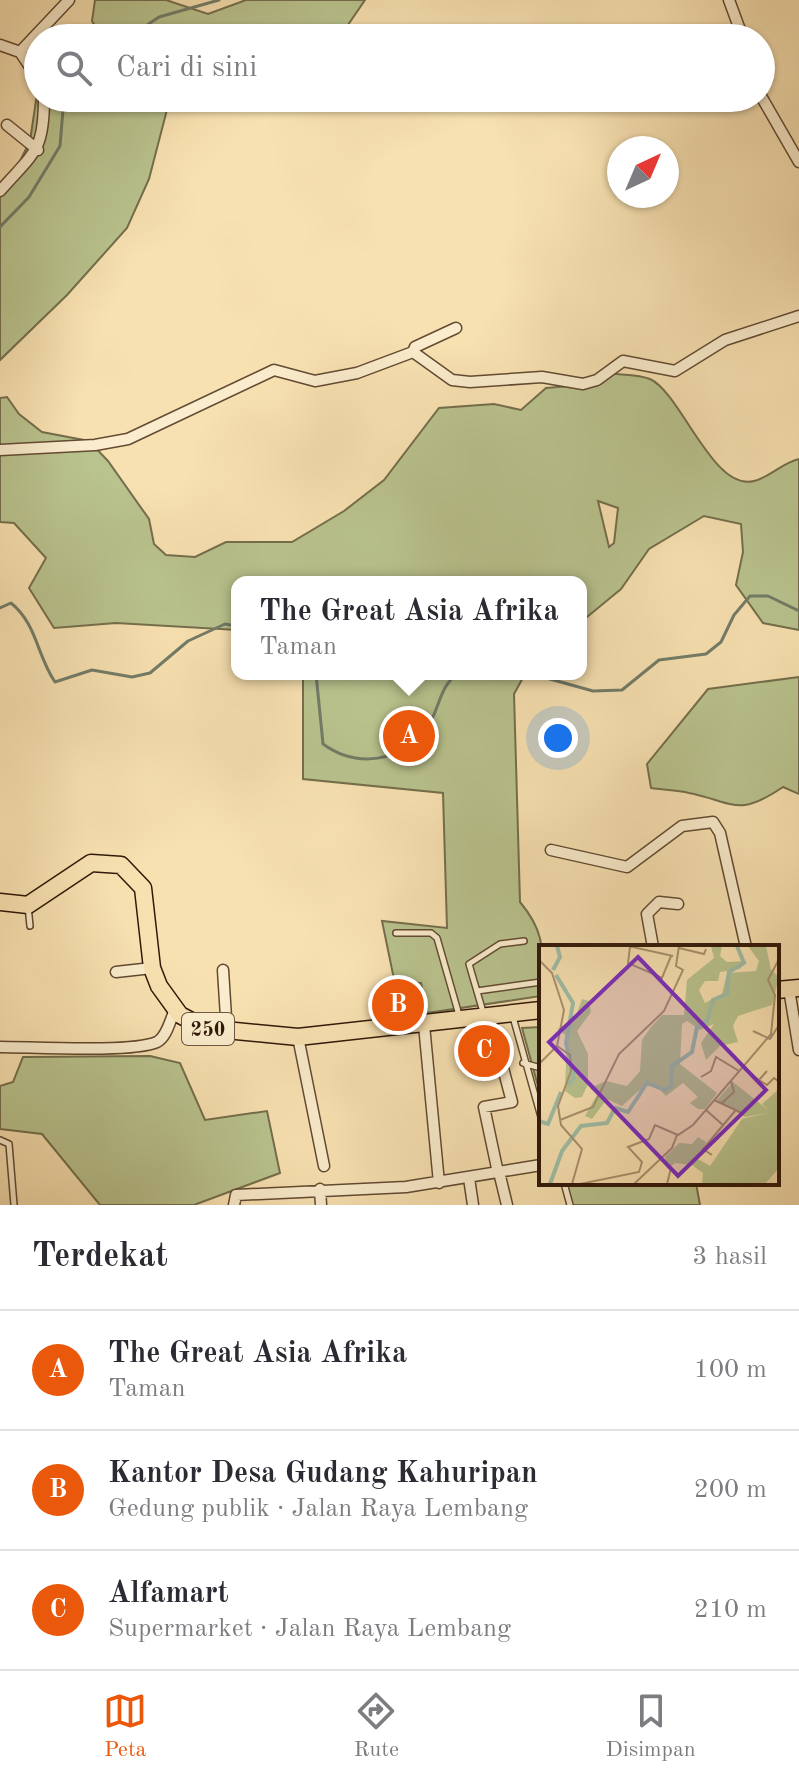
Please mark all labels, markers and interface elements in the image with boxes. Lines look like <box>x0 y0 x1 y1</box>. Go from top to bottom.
search box <box>24 24 775 112</box>
icon: search <box>52 46 96 90</box>
text: Cari di sini <box>116 53 257 83</box>
north arrow <box>607 136 679 208</box>
popup <box>231 576 587 680</box>
text: The Great Asia Afrika <box>259 597 559 627</box>
text: Taman <box>259 634 337 660</box>
pin: A <box>383 706 435 766</box>
your location <box>538 718 578 758</box>
inset map <box>539 945 779 1185</box>
pin: B <box>372 975 424 1035</box>
road number: 250 <box>182 1013 234 1045</box>
pin: C <box>458 1021 510 1081</box>
text: Terdekat <box>32 1240 168 1274</box>
text: 3 hasil <box>692 1244 767 1270</box>
text: The Great Asia Afrika <box>108 1339 407 1369</box>
text: A <box>48 1357 68 1383</box>
text: 100 m <box>694 1357 767 1383</box>
text: Taman <box>108 1376 186 1402</box>
text: Kantor Desa Gudang Kahuripan <box>108 1459 538 1489</box>
text: B <box>49 1477 67 1503</box>
text: 200 m <box>694 1477 767 1503</box>
text: Gedung publik · Jalan Raya Lembang <box>108 1496 528 1522</box>
text: Alfamart <box>108 1579 229 1609</box>
text: C <box>49 1597 67 1623</box>
text: 210 m <box>694 1597 767 1623</box>
text: Supermarket · Jalan Raya Lembang <box>108 1616 511 1642</box>
tab: Peta <box>103 1689 147 1764</box>
tab: Rute <box>354 1689 399 1764</box>
tab: Disimpan <box>606 1689 696 1764</box>

